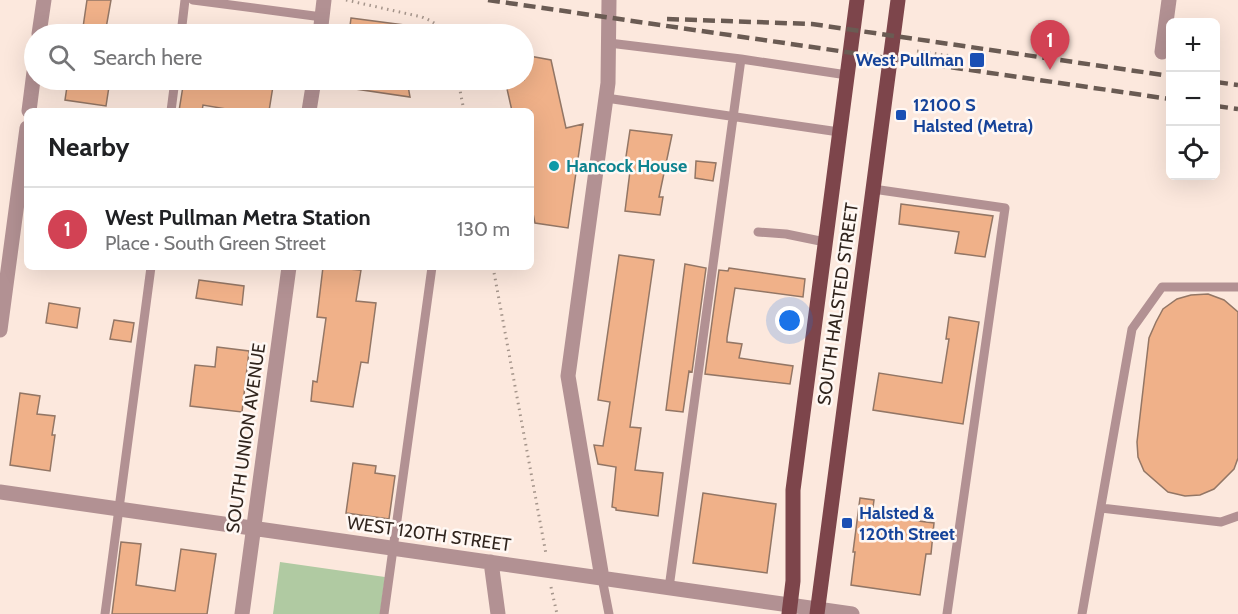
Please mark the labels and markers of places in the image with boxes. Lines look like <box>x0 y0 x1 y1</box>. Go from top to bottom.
pin: 1 <box>1030 20 1070 70</box>
place label: West Pullman <box>856 49 964 71</box>
marker: West Pullman <box>968 51 986 69</box>
place label: 12100 S Halsted (Metra) <box>913 94 1033 137</box>
marker: 12100 S Halsted (Metra) <box>894 108 908 122</box>
place label: Hancock House <box>566 155 687 177</box>
marker: Hancock House <box>547 159 561 173</box>
place label: Halsted & 120th Street <box>859 502 955 545</box>
marker: Halsted & 120th Street <box>840 516 854 530</box>

